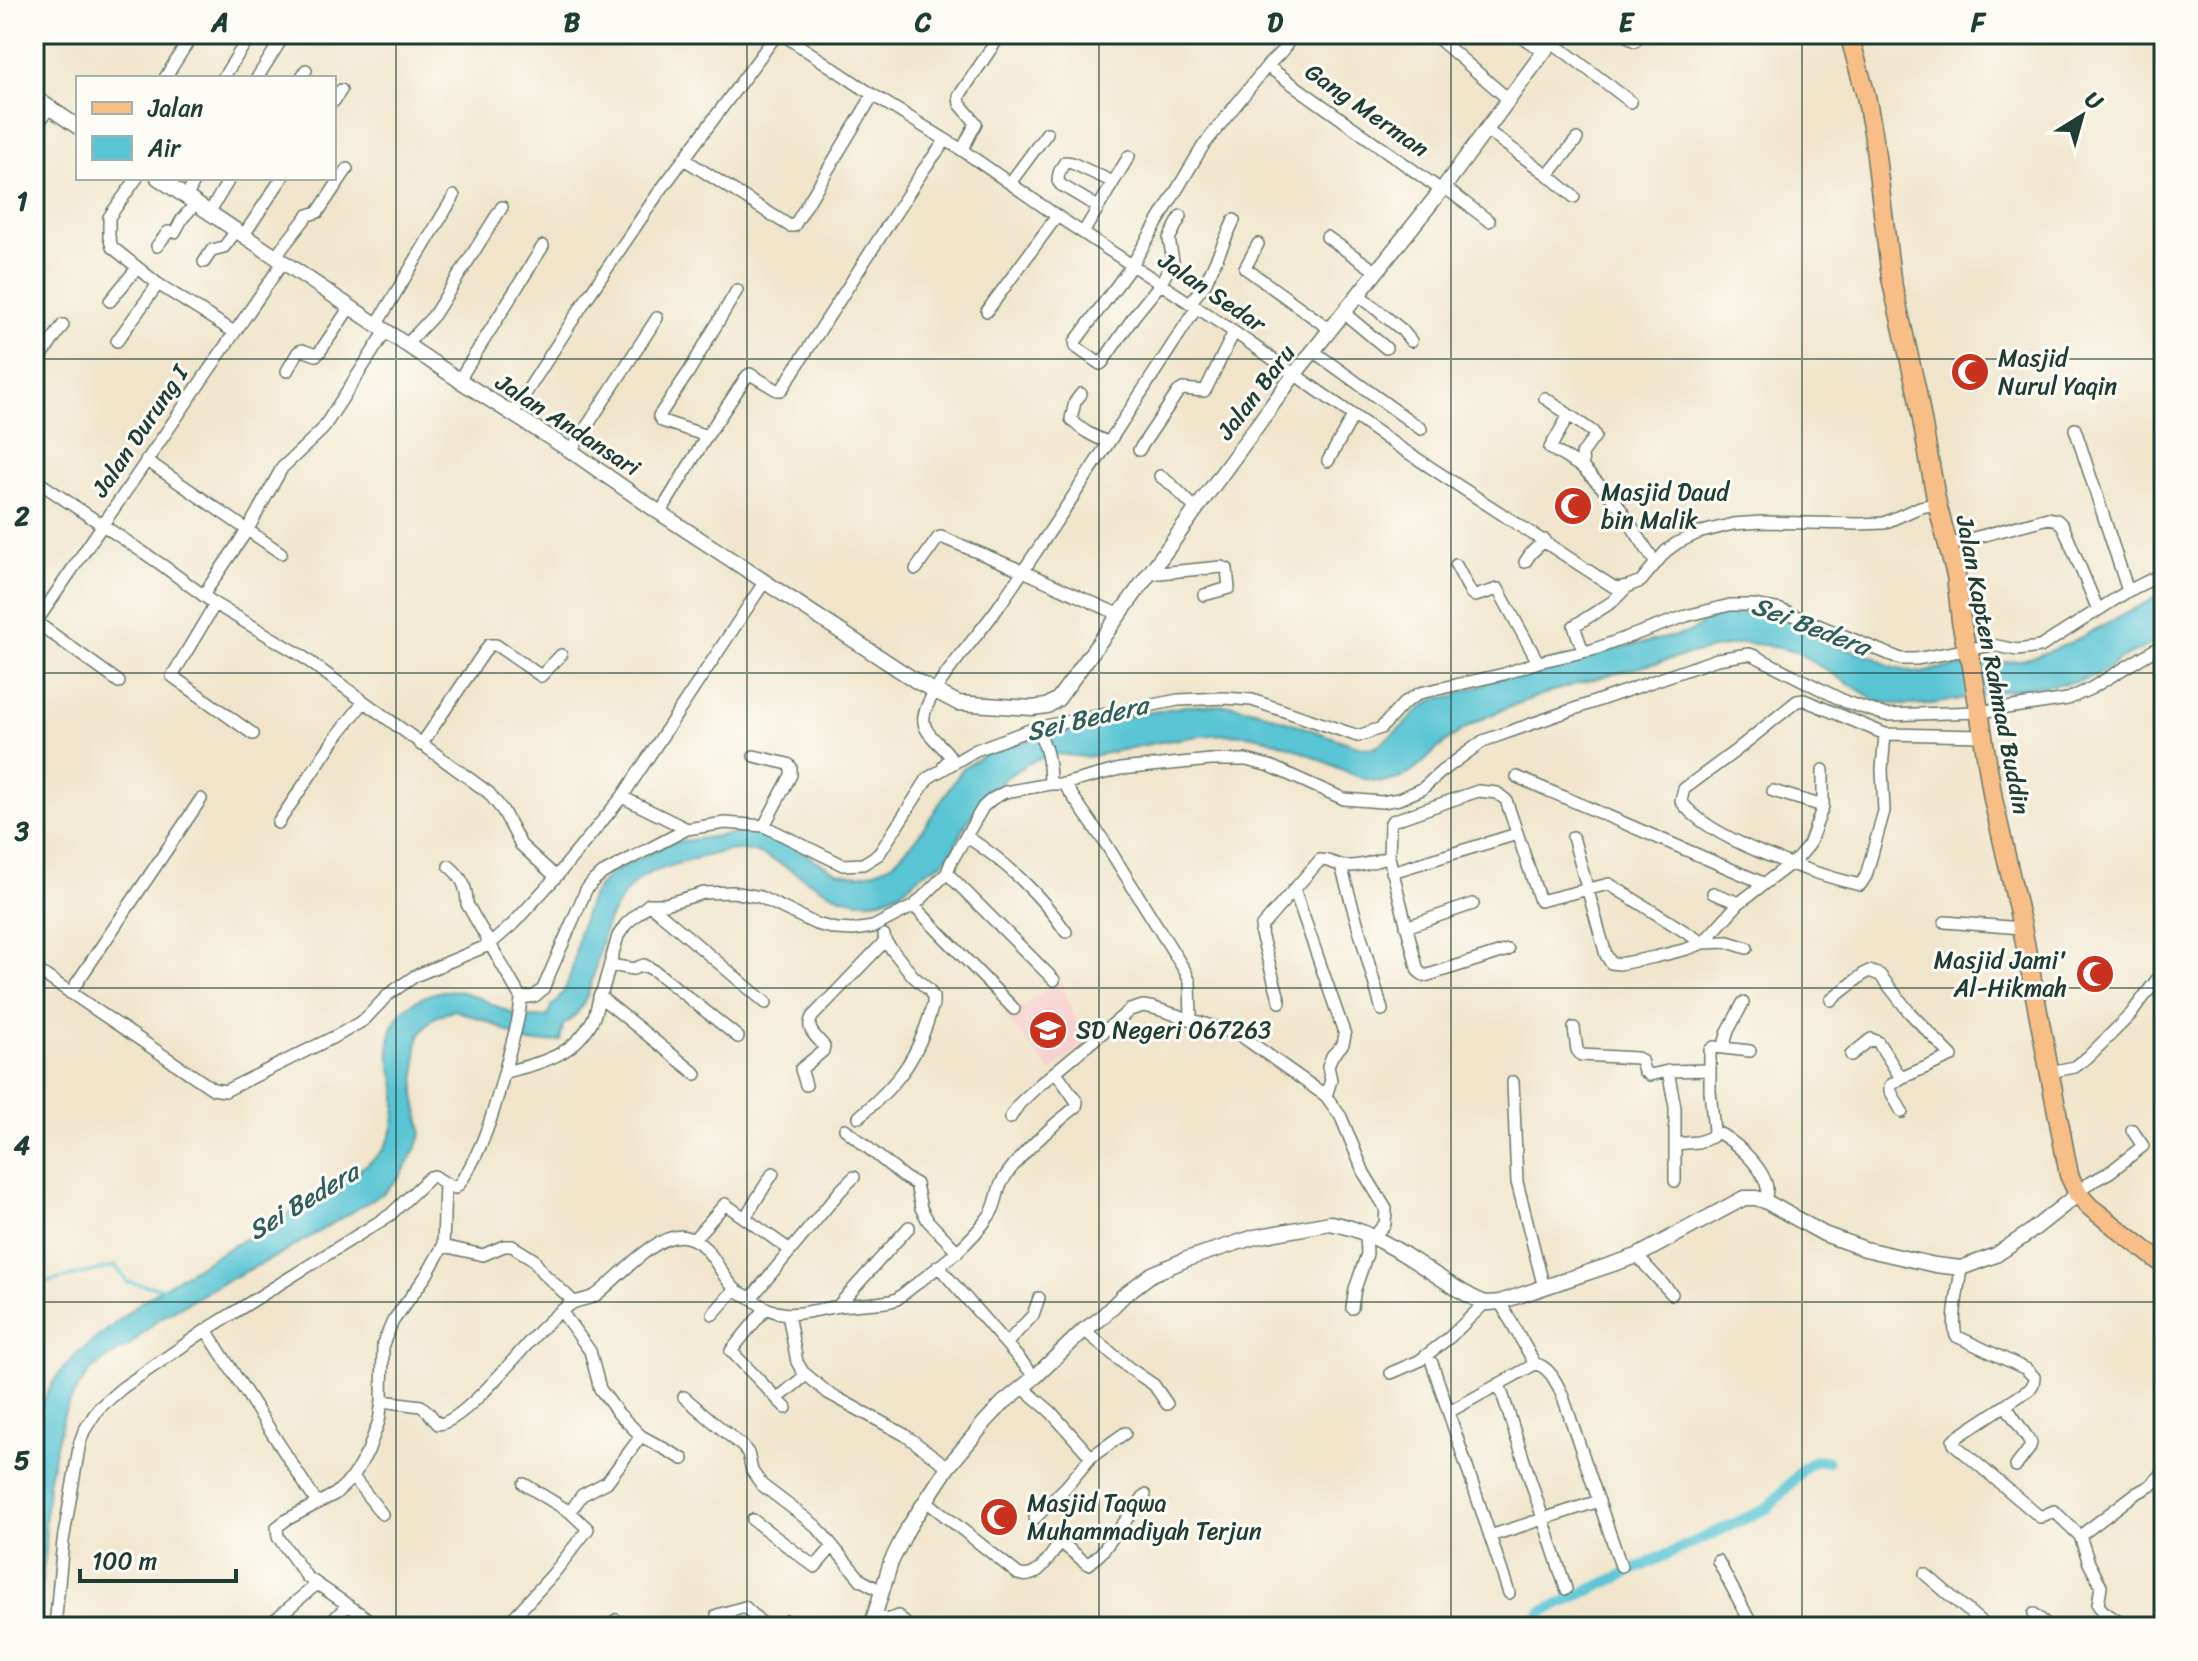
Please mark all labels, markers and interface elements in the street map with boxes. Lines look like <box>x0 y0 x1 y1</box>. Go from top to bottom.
text: A <box>210 0 229 45</box>
text: B <box>564 0 581 45</box>
text: C <box>914 0 932 45</box>
text: D <box>1267 0 1283 45</box>
text: E <box>1619 0 1636 45</box>
text: F <box>1970 0 1987 45</box>
street label: Gang Merman <box>1296 51 1438 169</box>
legend <box>76 76 336 180</box>
north arrow <box>2042 76 2122 156</box>
text: U <box>2076 80 2112 121</box>
text: Jalan <box>147 87 203 129</box>
text: Air <box>147 127 182 169</box>
text: 1 <box>16 178 28 224</box>
street label: Jalan Sedar <box>1149 240 1276 345</box>
street label: Jalan Baru <box>1205 335 1306 450</box>
place label: Masjid Nurul Yaqin <box>1998 337 2117 407</box>
mosque icon: Masjid Nurul Yaqin <box>1949 351 1991 393</box>
street label: Jalan Durung I <box>80 355 201 507</box>
street label: Jalan Andansari <box>486 362 650 489</box>
place label: Masjid Daud bin Malik <box>1601 471 1731 541</box>
mosque icon: Masjid Daud bin Malik <box>1552 485 1594 527</box>
text: 2 <box>13 493 30 539</box>
street label: Jalan Kapten Rahmad Buddin <box>1943 511 2043 818</box>
water label: Sei Bedera <box>1745 582 1880 671</box>
water label: Sei Bedera <box>1022 681 1155 754</box>
text: 3 <box>14 808 30 854</box>
place label: Masjid Jami' Al-Hikmah <box>1934 939 2067 1009</box>
mosque icon: Masjid Jami' Al-Hikmah <box>2074 953 2116 995</box>
school or university icon: SD Negeri 067263 <box>1027 1009 1069 1051</box>
place label: SD Negeri 067263 <box>1076 1009 1271 1051</box>
text: 4 <box>14 1122 30 1168</box>
water label: Sei Bedera <box>238 1148 370 1253</box>
text: 5 <box>14 1437 30 1483</box>
place label: Masjid Taqwa Muhammadiyah Terjun <box>1027 1482 1262 1552</box>
mosque icon: Masjid Taqwa Muhammadiyah Terjun <box>978 1496 1020 1538</box>
scale bar <box>80 1533 236 1583</box>
text: 100 m <box>92 1540 157 1582</box>

